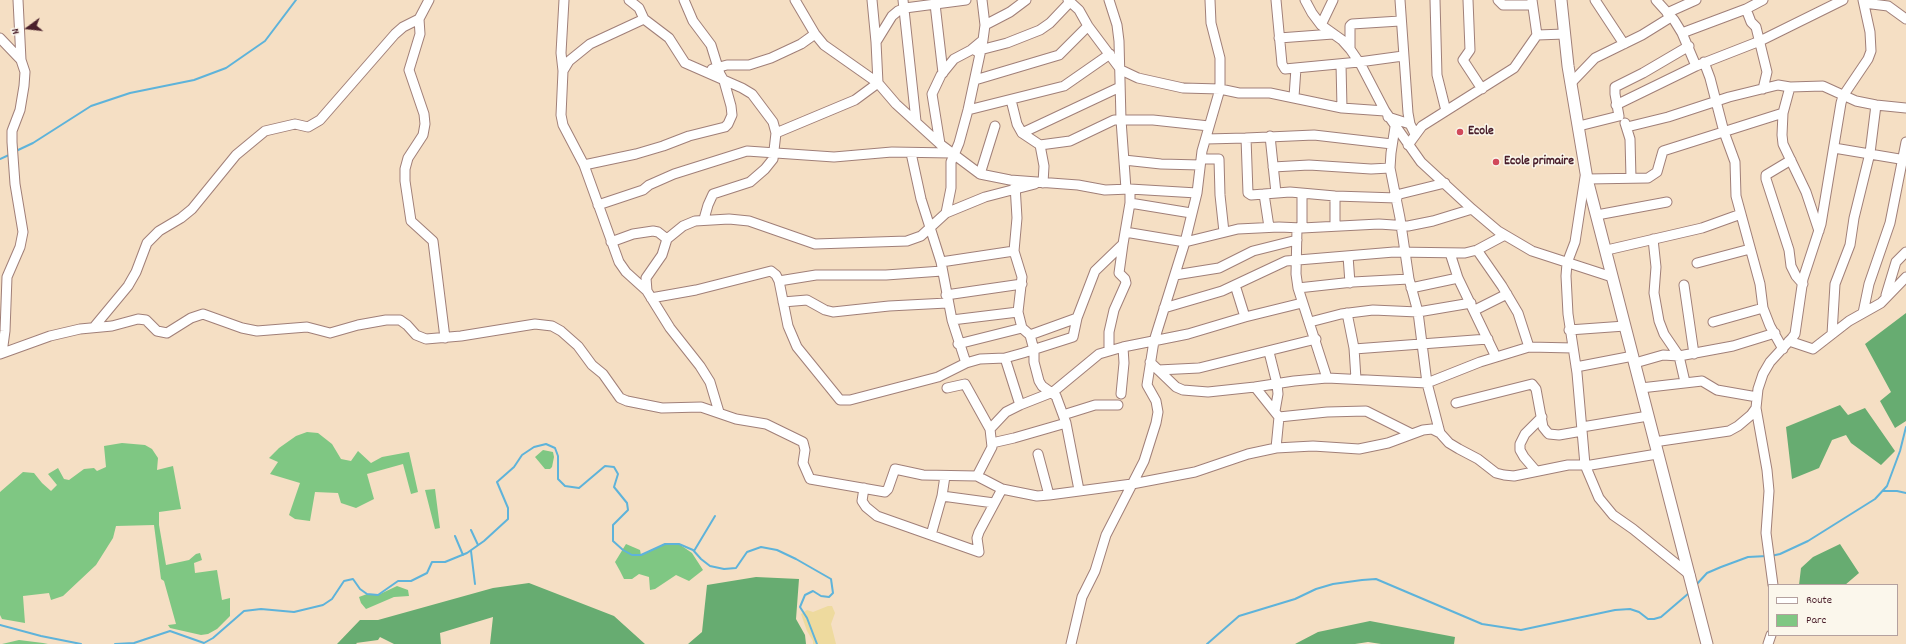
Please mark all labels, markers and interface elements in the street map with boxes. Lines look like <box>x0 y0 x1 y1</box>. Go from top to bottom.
north arrow <box>8 8 48 48</box>
text: N <box>8 26 25 36</box>
place label: Ecole <box>1468 124 1494 140</box>
marker: Ecole <box>1455 127 1465 137</box>
place label: Ecole primaire <box>1504 154 1574 170</box>
marker: Ecole primaire <box>1491 157 1501 167</box>
legend <box>1768 584 1898 636</box>
text: Route <box>1806 592 1832 609</box>
text: Parc <box>1806 612 1826 629</box>

